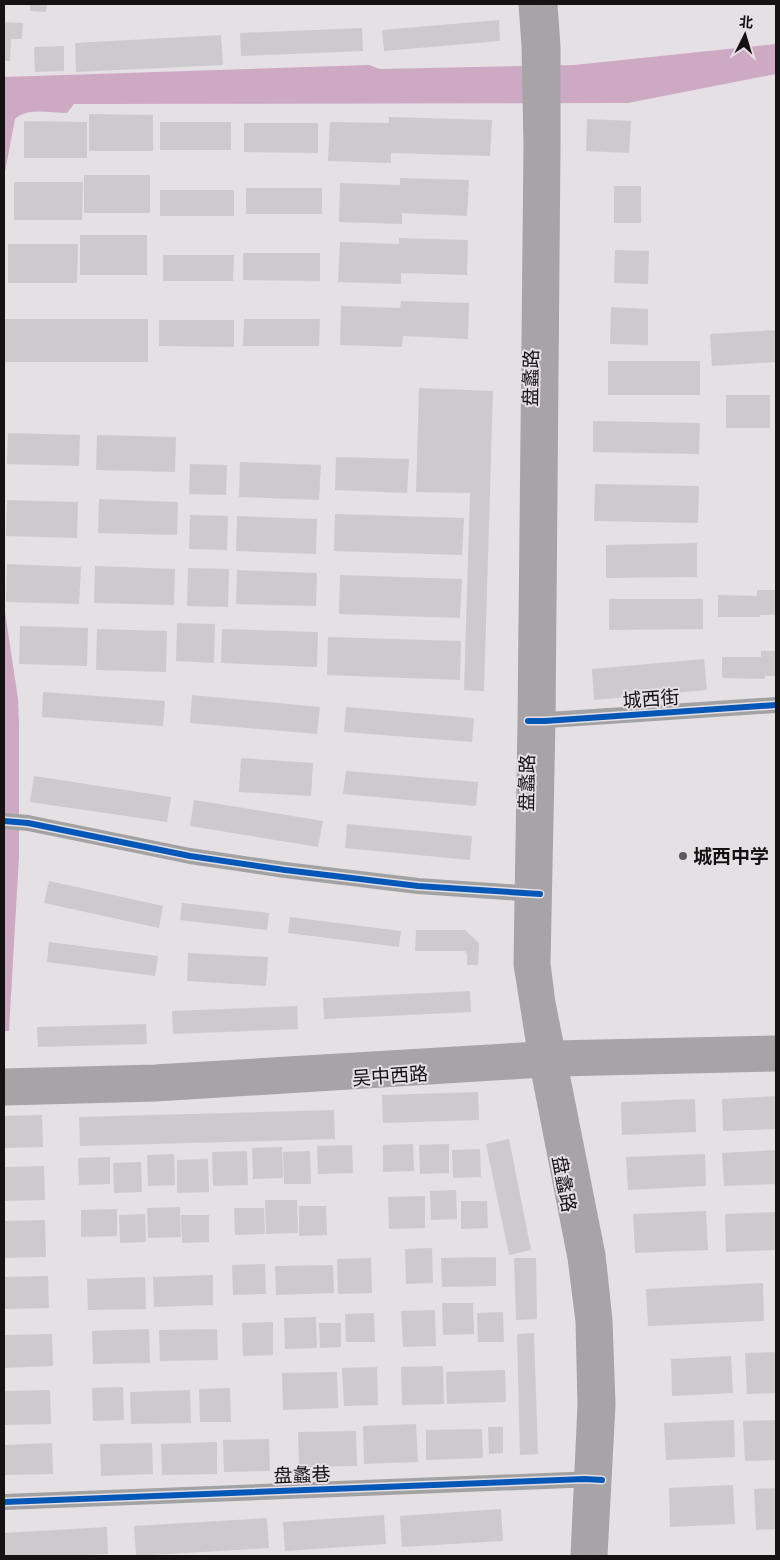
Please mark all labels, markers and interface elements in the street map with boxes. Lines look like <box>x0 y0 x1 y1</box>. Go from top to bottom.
north arrow <box>720 10 770 60</box>
text: 北 <box>738 12 754 32</box>
street label: 盘蠡路 <box>518 349 544 407</box>
street label: 城西街 <box>622 685 680 713</box>
street label: 盘蠡路 <box>514 754 540 812</box>
place label: 城西中学 <box>693 844 769 869</box>
marker: 城西中学 <box>677 850 689 862</box>
street label: 吴中西路 <box>351 1061 429 1091</box>
street label: 盘蠡路 <box>546 1154 582 1214</box>
street label: 盘蠡巷 <box>273 1462 331 1488</box>

